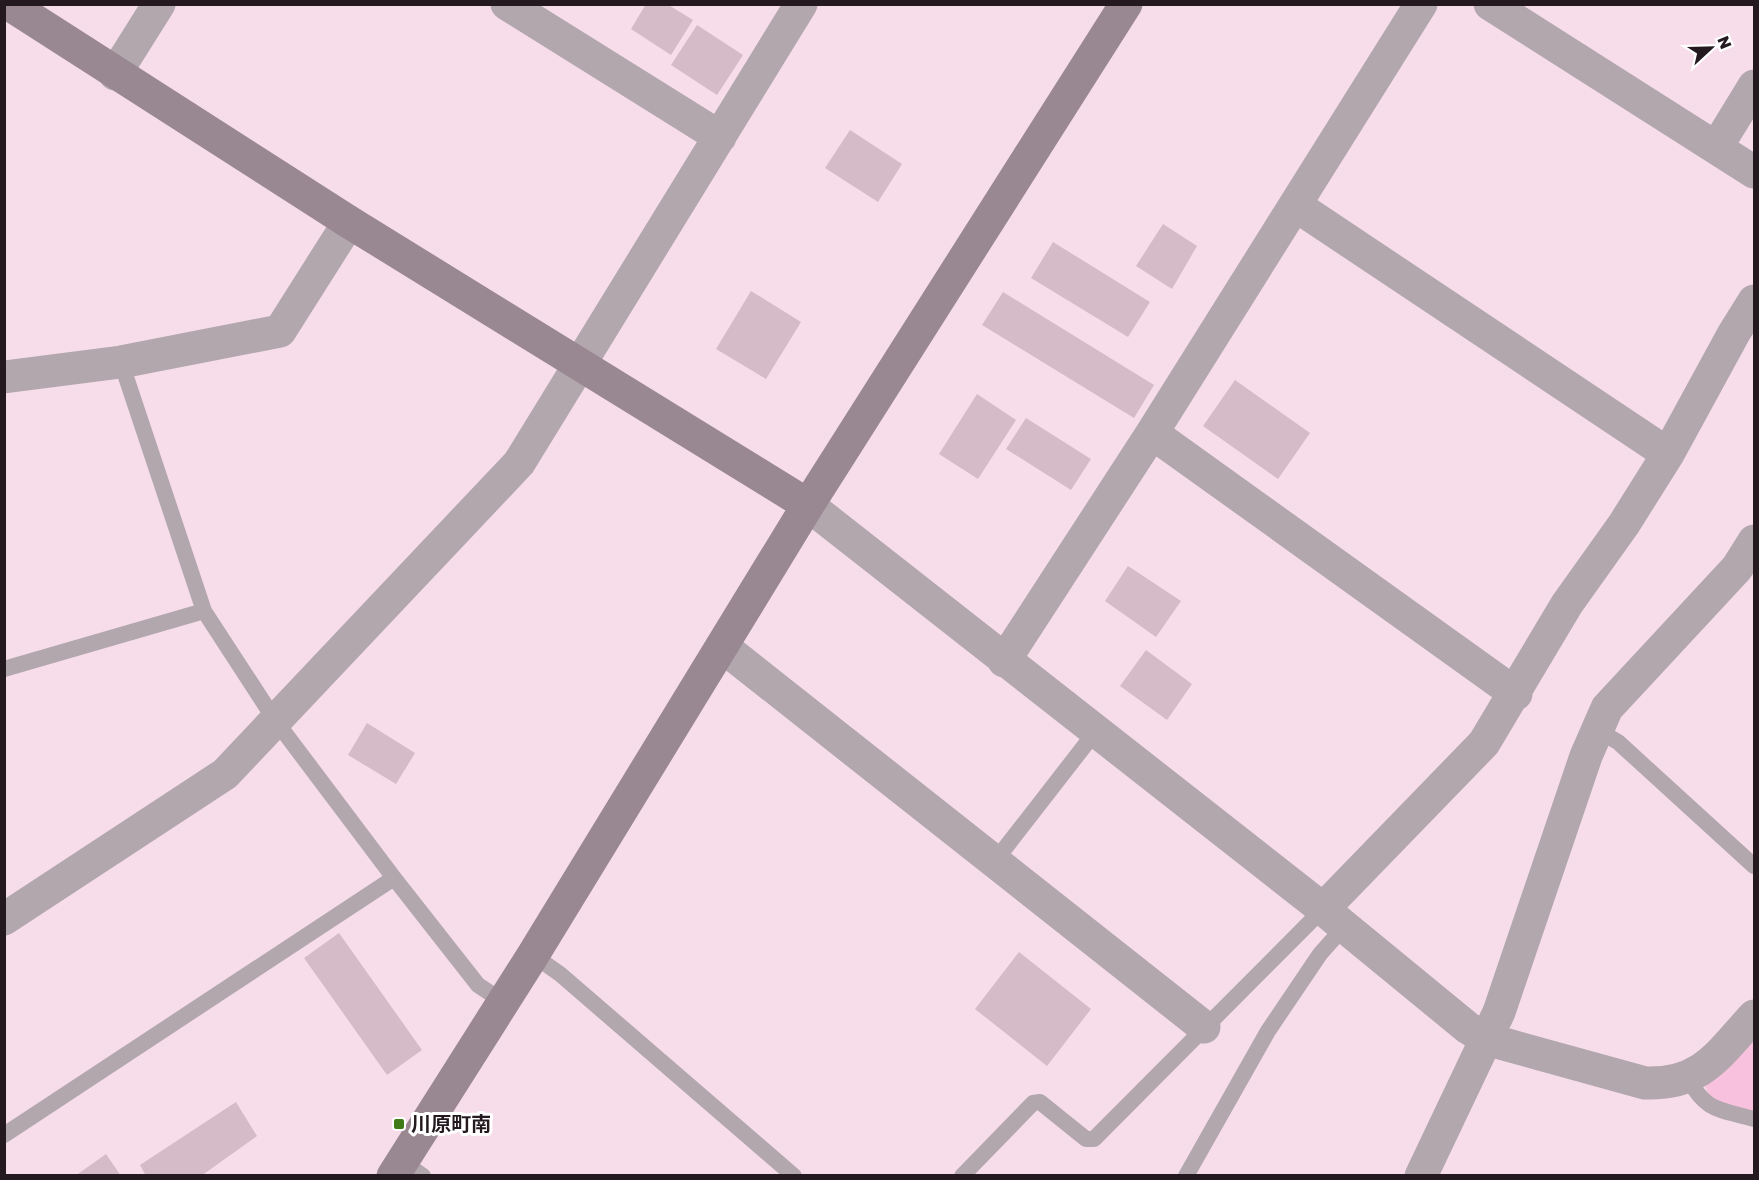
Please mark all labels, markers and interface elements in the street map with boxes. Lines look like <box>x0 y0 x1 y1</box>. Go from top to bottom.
north arrow <box>1681 18 1741 78</box>
text: N <box>1713 33 1736 52</box>
place label: 川原町南 <box>411 1111 491 1135</box>
marker: 川原町南 <box>392 1117 406 1131</box>

